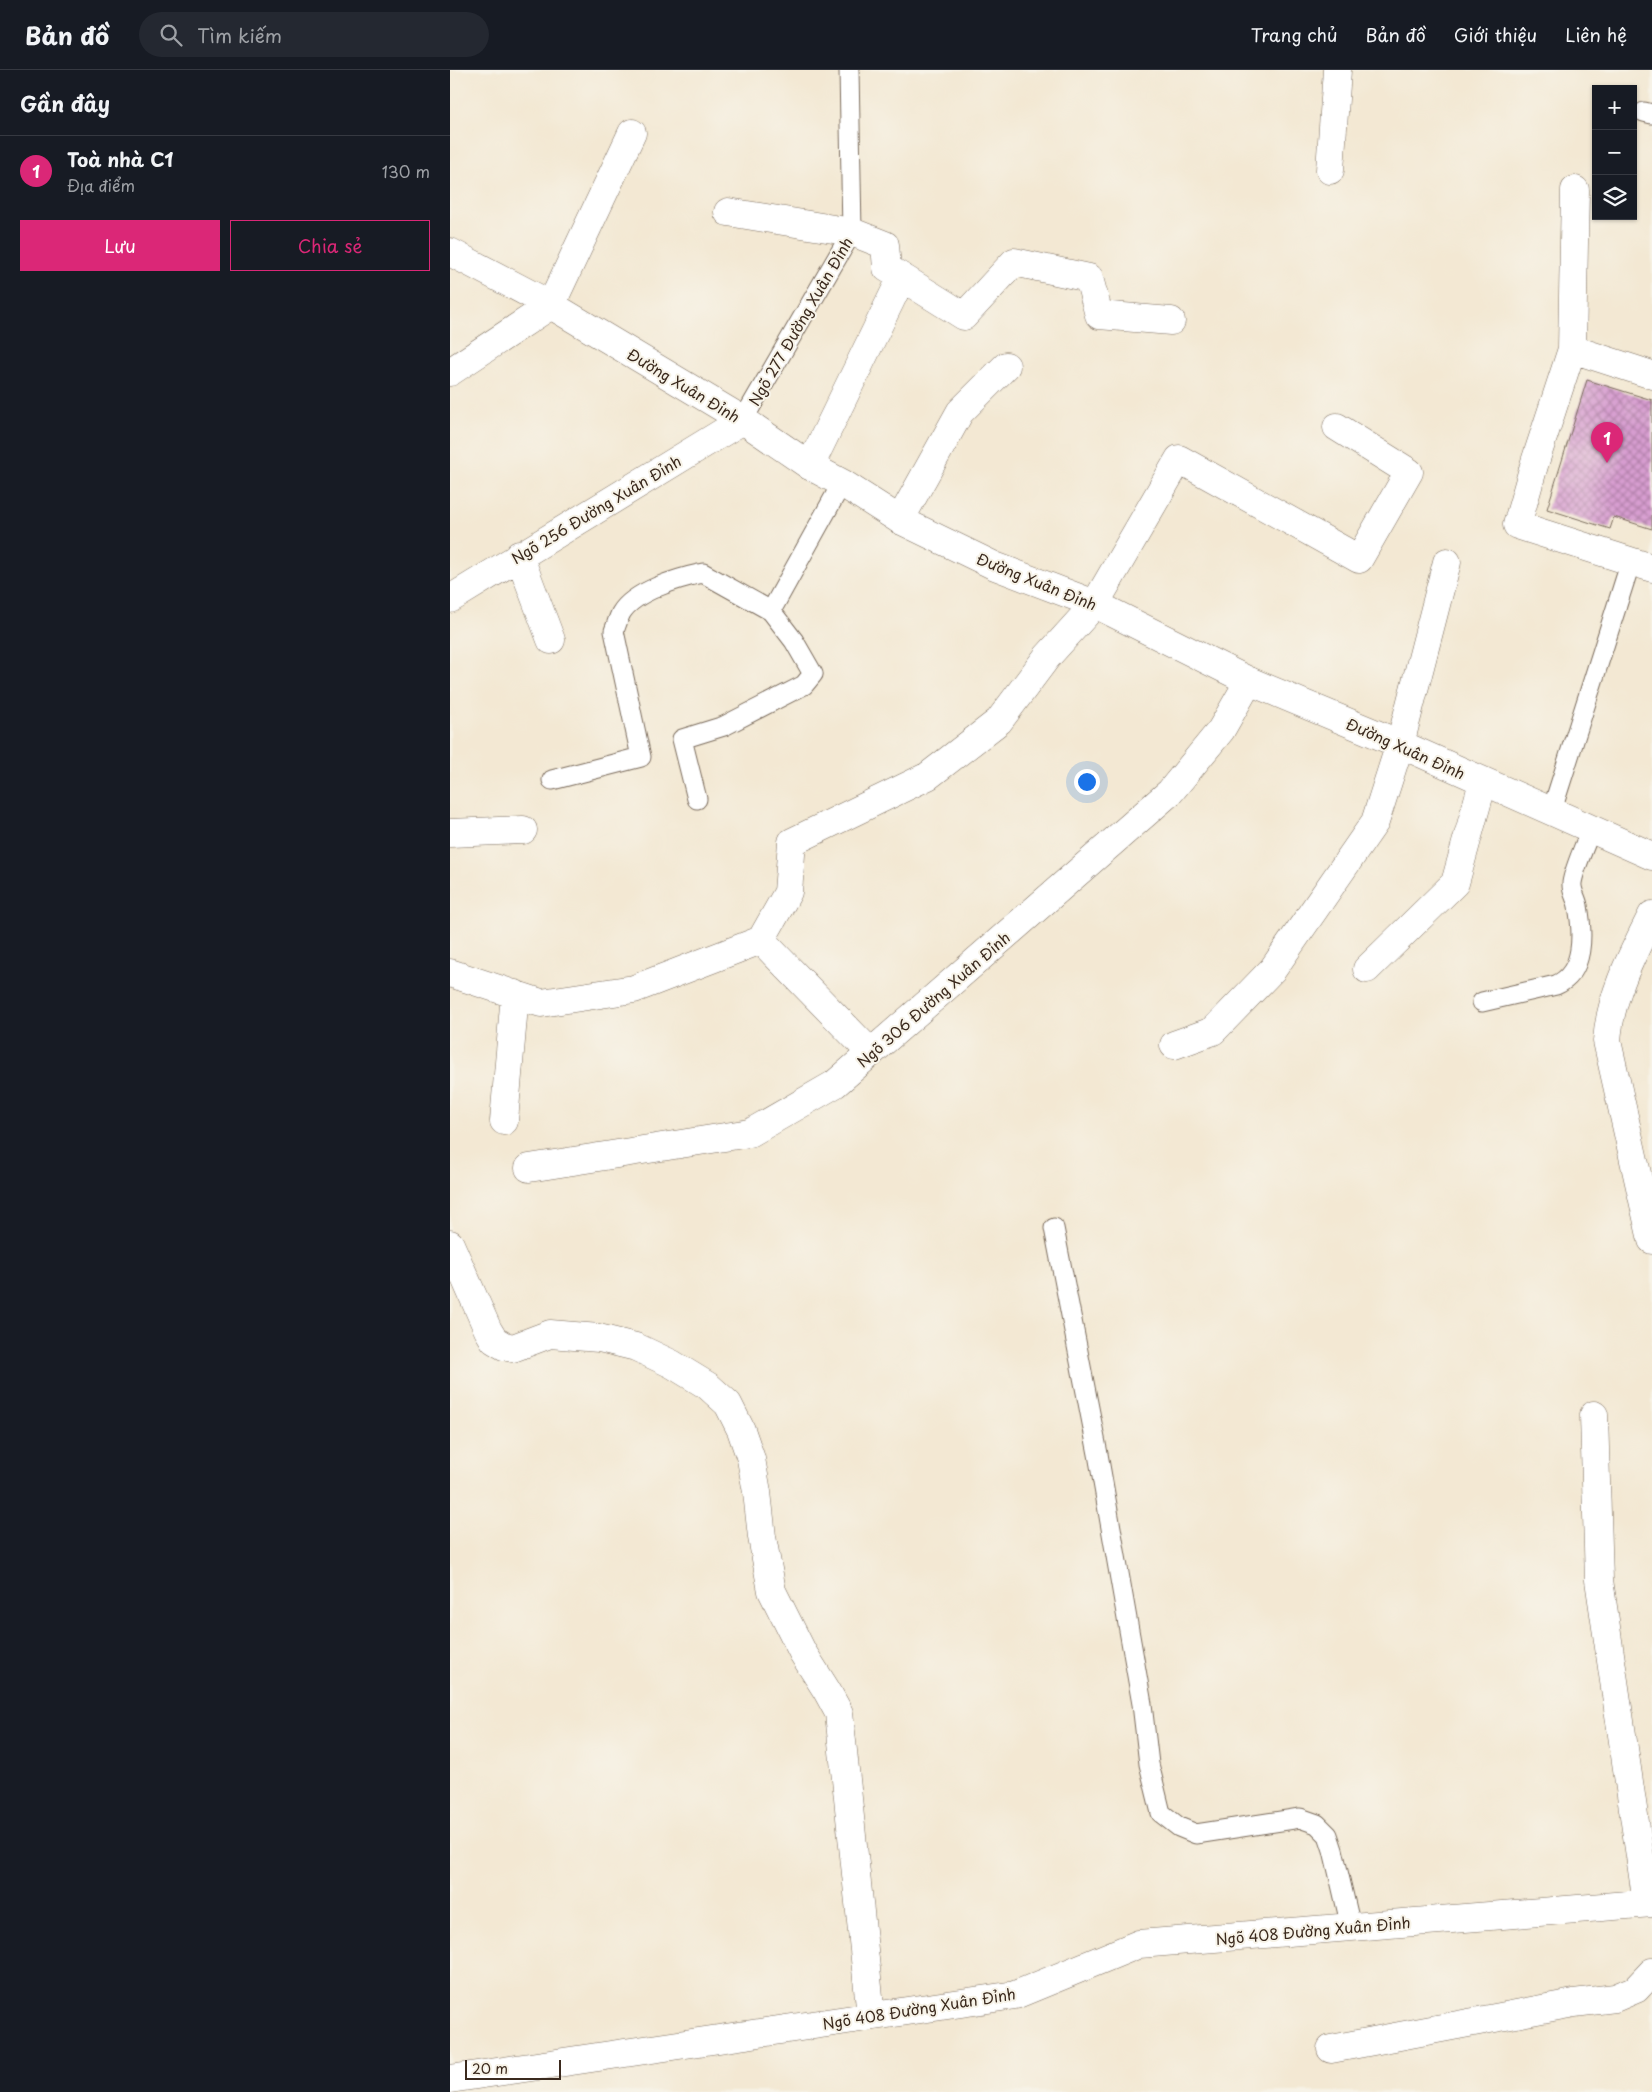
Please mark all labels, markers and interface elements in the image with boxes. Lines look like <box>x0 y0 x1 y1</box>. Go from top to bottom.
search box <box>139 12 489 57</box>
text: Bản đồ <box>25 17 109 53</box>
icon: search <box>157 21 185 49</box>
text: Tìm kiếm <box>197 21 282 49</box>
text: Trang chủ <box>1251 21 1338 48</box>
text: Bản đồ <box>1366 21 1426 48</box>
text: Giới thiệu <box>1454 21 1537 48</box>
text: Liên hệ <box>1565 21 1627 48</box>
map controls <box>1592 85 1637 220</box>
button: + <box>1592 85 1637 130</box>
text: Gần đây <box>20 87 110 119</box>
button: − <box>1592 130 1637 175</box>
text: Toà nhà C1 <box>67 145 173 173</box>
text: 1 <box>32 159 40 183</box>
text: 130 m <box>382 159 430 183</box>
text: Địa điểm <box>67 173 135 197</box>
button: layers <box>1592 175 1637 220</box>
button: Lưu <box>20 220 220 271</box>
button: Chia sẻ <box>230 220 430 271</box>
street label: Ngõ 277 Đường Xuân Đỉnh <box>742 232 858 410</box>
street label: Đường Xuân Đỉnh <box>623 342 745 428</box>
pin: 1 <box>1591 422 1623 463</box>
street label: Ngõ 256 Đường Xuân Đỉnh <box>507 449 685 569</box>
street label: Đường Xuân Đỉnh <box>973 546 1101 616</box>
street label: Đường Xuân Đỉnh <box>1343 711 1469 785</box>
your location <box>1074 769 1100 795</box>
street label: Ngõ 306 Đường Xuân Đỉnh <box>851 926 1015 1072</box>
street label: Ngõ 408 Đường Xuân Đỉnh <box>1215 1910 1411 1950</box>
street label: Ngõ 408 Đường Xuân Đỉnh <box>821 1981 1017 2035</box>
scale bar <box>465 2057 561 2080</box>
text: 20 m <box>472 2058 508 2079</box>

